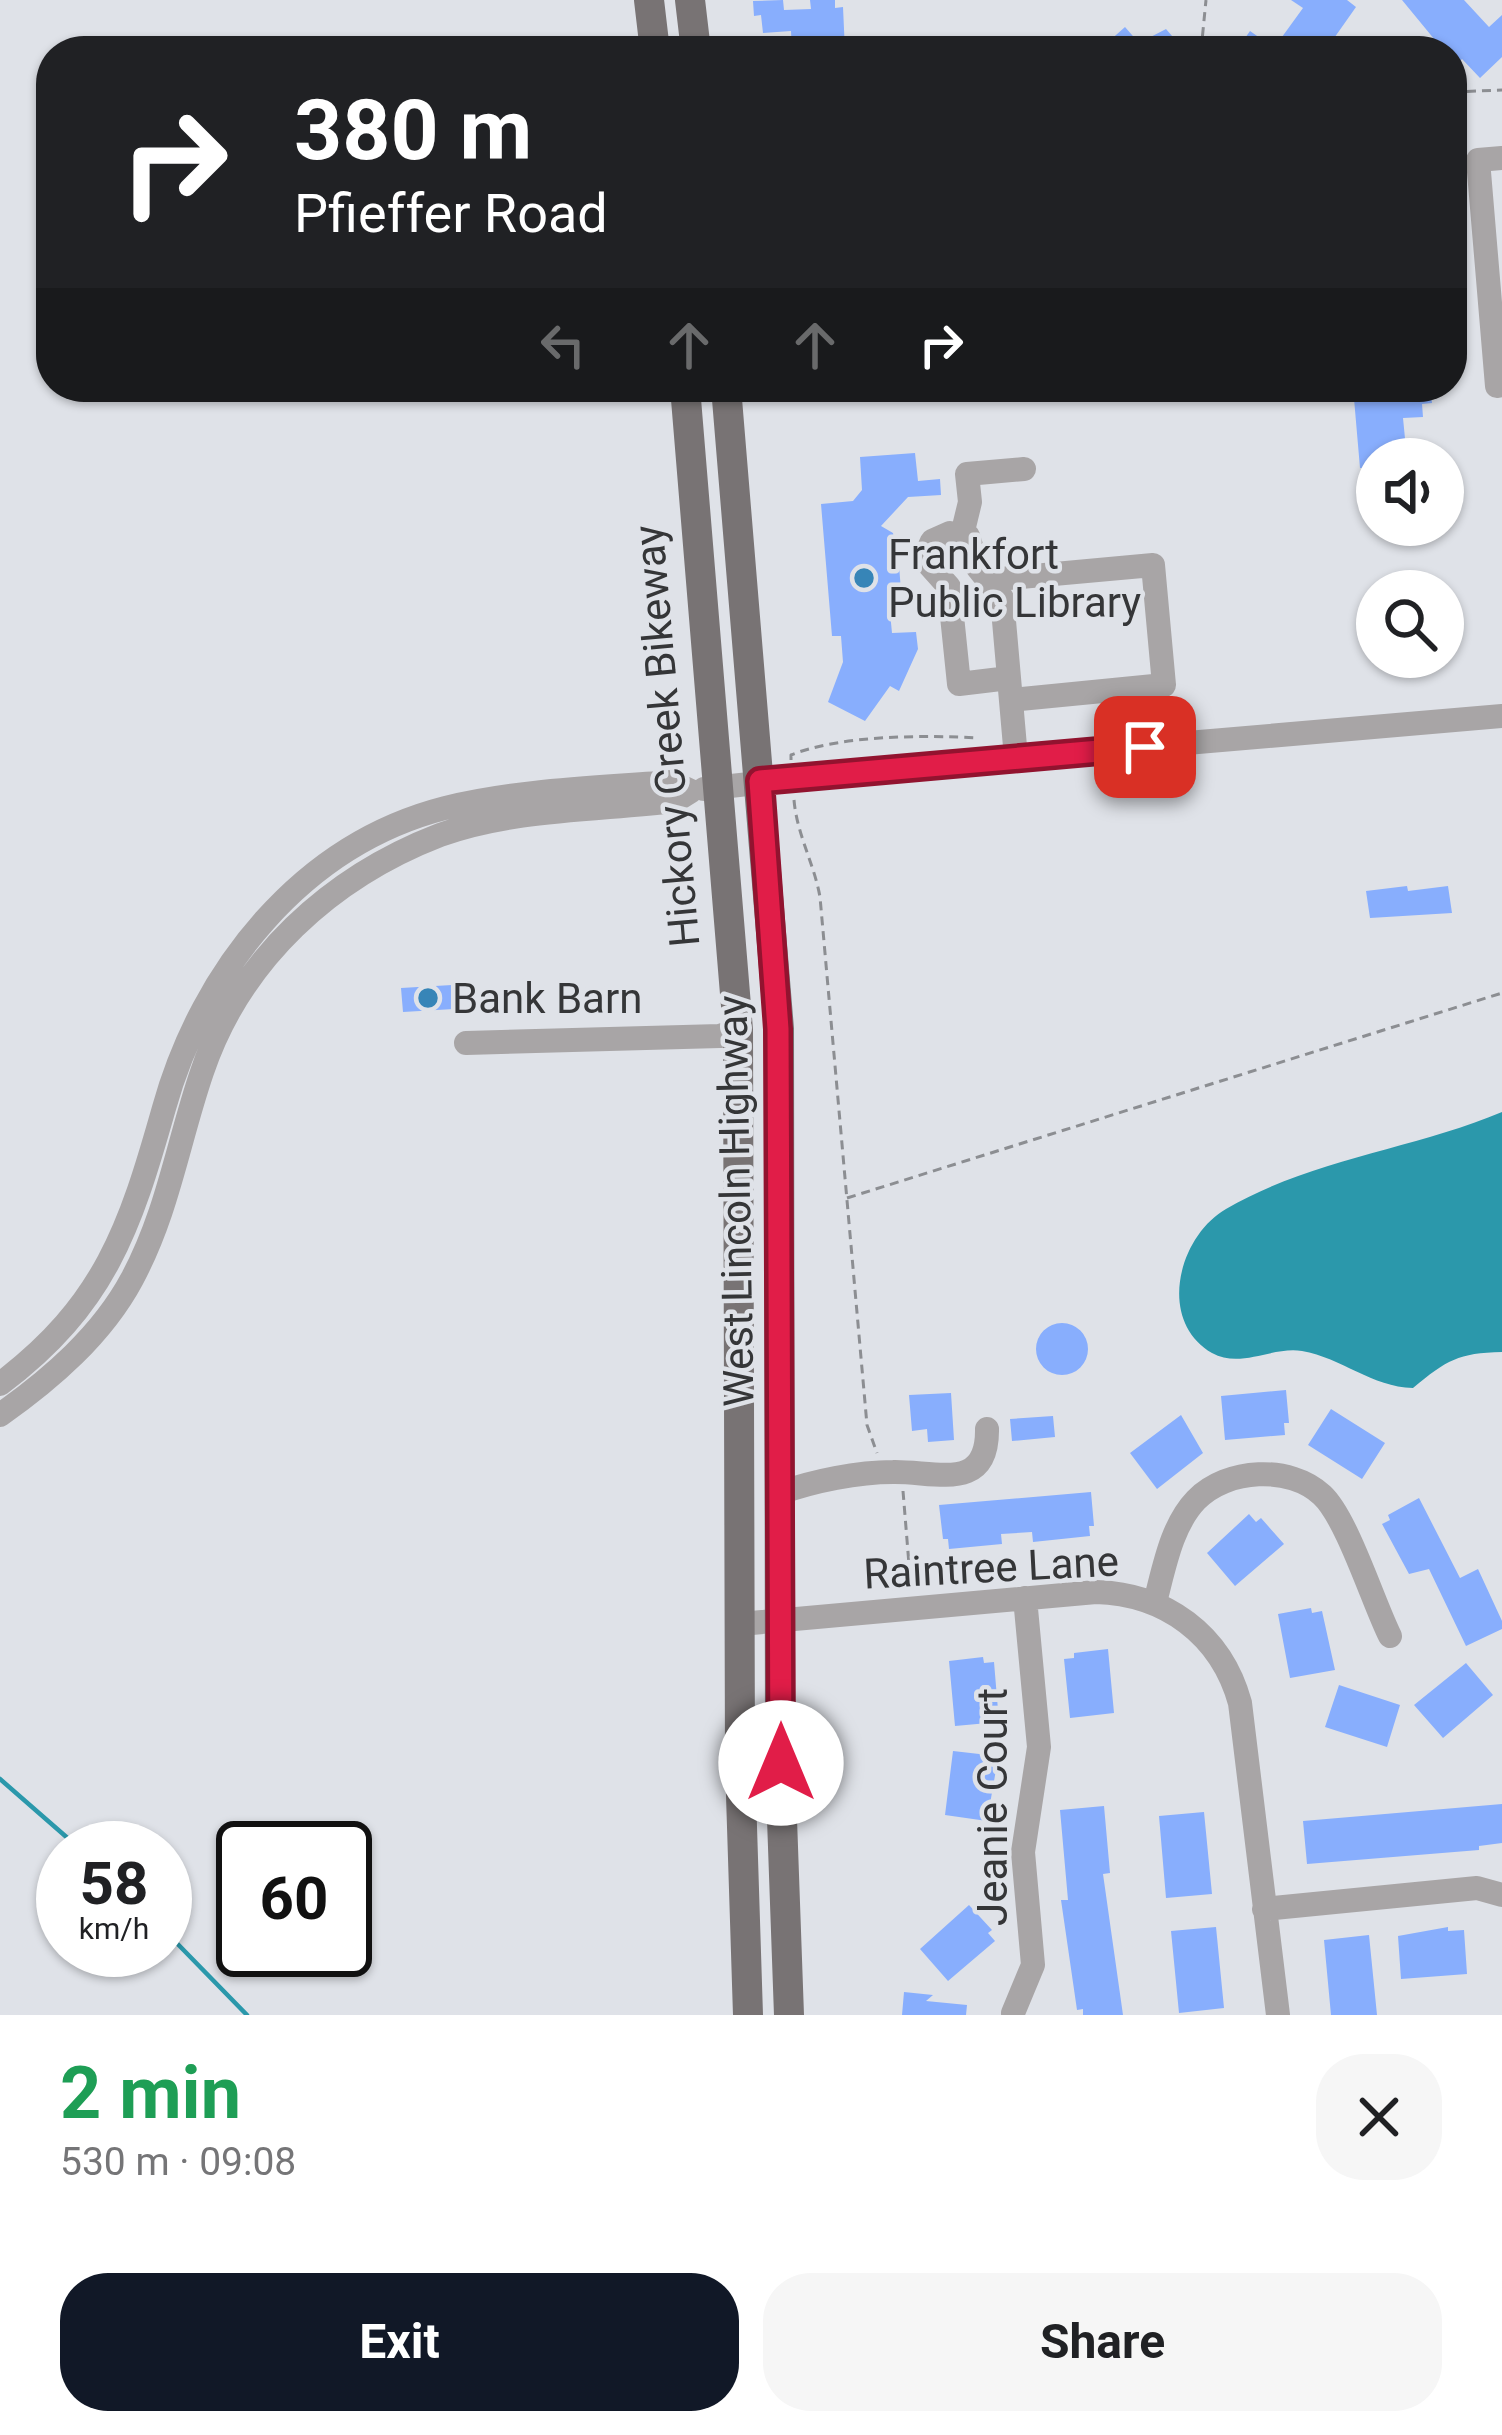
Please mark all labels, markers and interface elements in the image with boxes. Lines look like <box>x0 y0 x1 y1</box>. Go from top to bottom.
text: 380 m <box>294 81 532 180</box>
icon: right <box>96 84 252 240</box>
text: Pfieffer Road <box>294 182 608 245</box>
icon: left <box>530 312 596 378</box>
icon: ahead <box>656 312 722 378</box>
icon: ahead <box>782 312 848 378</box>
icon: right <box>908 312 974 378</box>
map controls <box>1356 438 1464 678</box>
button: sound <box>1356 438 1464 546</box>
street label: Hickory Creek Bikeway <box>624 523 709 949</box>
place label: Frankfort Public Library <box>888 530 1141 627</box>
marker: Frankfort Public Library <box>851 565 877 591</box>
button: search <box>1356 570 1464 678</box>
pin <box>1094 696 1196 798</box>
icon: arrive <box>1112 714 1178 780</box>
place label: Bank Barn <box>452 974 642 1023</box>
marker: Bank Barn <box>415 985 441 1011</box>
street label: West Lincoln Highway <box>707 995 764 1407</box>
street label: Raintree Lane <box>862 1536 1120 1599</box>
street label: Jeanie Court <box>968 1688 1017 1926</box>
position arrow <box>718 1700 844 1826</box>
speed limit sign: 60 <box>216 1821 372 1977</box>
text: 58 <box>80 1848 148 1919</box>
text: km/h <box>79 1911 149 1946</box>
text: 2 min <box>60 2051 241 2136</box>
button: close <box>1316 2054 1442 2180</box>
text: 530 m · 09:08 <box>60 2139 296 2185</box>
button: Exit <box>60 2273 739 2411</box>
button: Share <box>763 2273 1442 2411</box>

